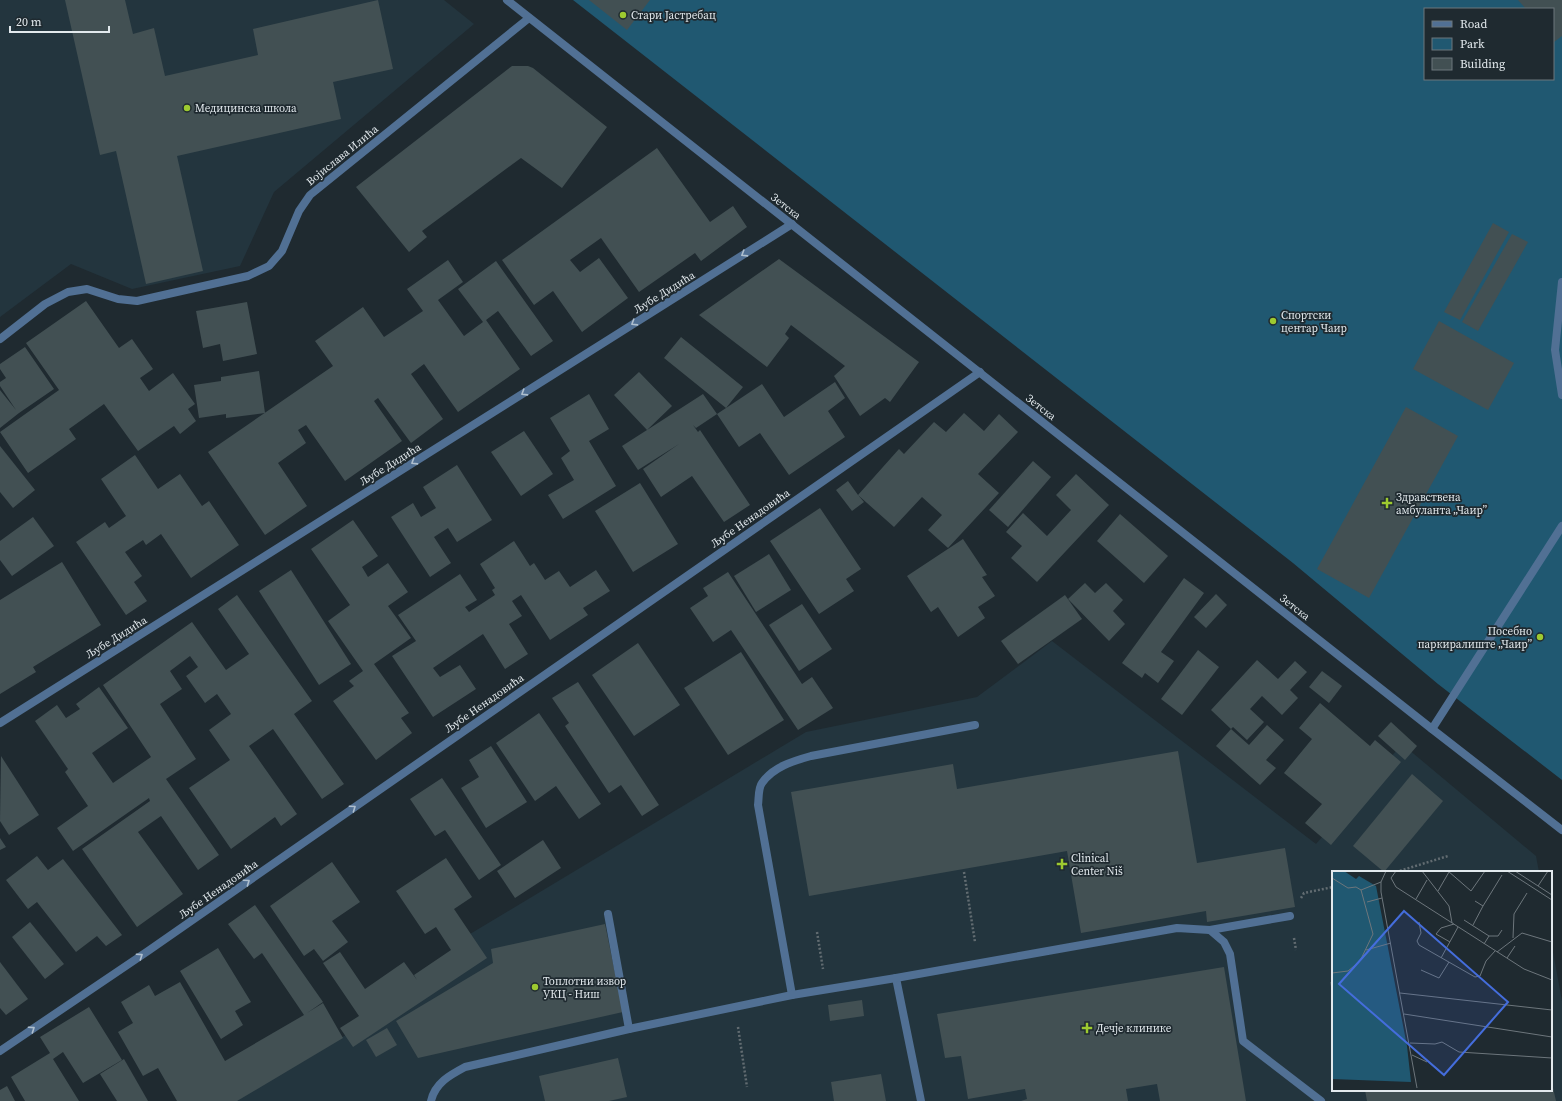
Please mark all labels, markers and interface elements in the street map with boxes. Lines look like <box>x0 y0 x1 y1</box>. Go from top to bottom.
scale bar <box>10 8 109 34</box>
place label: Стари Јастребац <box>631 8 716 23</box>
legend <box>1424 8 1554 80</box>
marker: Стари Јастребац <box>618 10 628 20</box>
text: 20 m <box>16 14 42 30</box>
text: Road <box>1460 16 1487 32</box>
text: Park <box>1460 36 1485 52</box>
text: Building <box>1460 56 1505 72</box>
place label: Медицинска школа <box>195 101 297 116</box>
marker: Медицинска школа <box>182 103 192 113</box>
street label: Војислава Илића <box>303 121 382 189</box>
street label: Зетска <box>768 190 804 223</box>
one-way arrow <box>741 249 748 257</box>
street label: Љубе Дидића <box>631 267 698 317</box>
place label: Спортски центар Чаир <box>1281 308 1347 336</box>
marker: Спортски центар Чаир <box>1268 316 1278 326</box>
one-way arrow <box>631 319 638 326</box>
one-way arrow <box>521 388 528 395</box>
street label: Зетска <box>1023 391 1059 424</box>
street label: Љубе Дидића <box>357 439 424 489</box>
one-way arrow <box>411 457 418 465</box>
street label: Љубе Ненадовића <box>708 485 793 551</box>
place label: Здравствена амбуланта „Чаир” <box>1396 490 1488 518</box>
marker: Здравствена амбуланта „Чаир” <box>1381 497 1393 509</box>
street label: Зетска <box>1277 591 1313 624</box>
street label: Љубе Дидића <box>83 612 150 662</box>
place label: Посебно паркиралиште „Чаир” <box>1418 624 1532 652</box>
marker: Посебно паркиралиште „Чаир” <box>1535 632 1545 642</box>
street label: Љубе Ненадовића <box>442 670 527 736</box>
one-way arrow <box>349 806 356 813</box>
place label: Clinical Center Niš <box>1071 851 1123 879</box>
street label: Љубе Ненадовића <box>176 856 261 922</box>
marker: Clinical Center Niš <box>1056 858 1068 870</box>
inset map <box>1332 871 1552 1091</box>
one-way arrow <box>243 879 250 887</box>
one-way arrow <box>136 953 143 961</box>
place label: Топлотни извор УКЦ - Ниш <box>543 974 626 1002</box>
marker: Топлотни извор УКЦ - Ниш <box>530 982 540 992</box>
place label: Дечје клинике <box>1096 1021 1172 1036</box>
marker: Дечје клинике <box>1081 1022 1093 1034</box>
one-way arrow <box>28 1026 35 1034</box>

